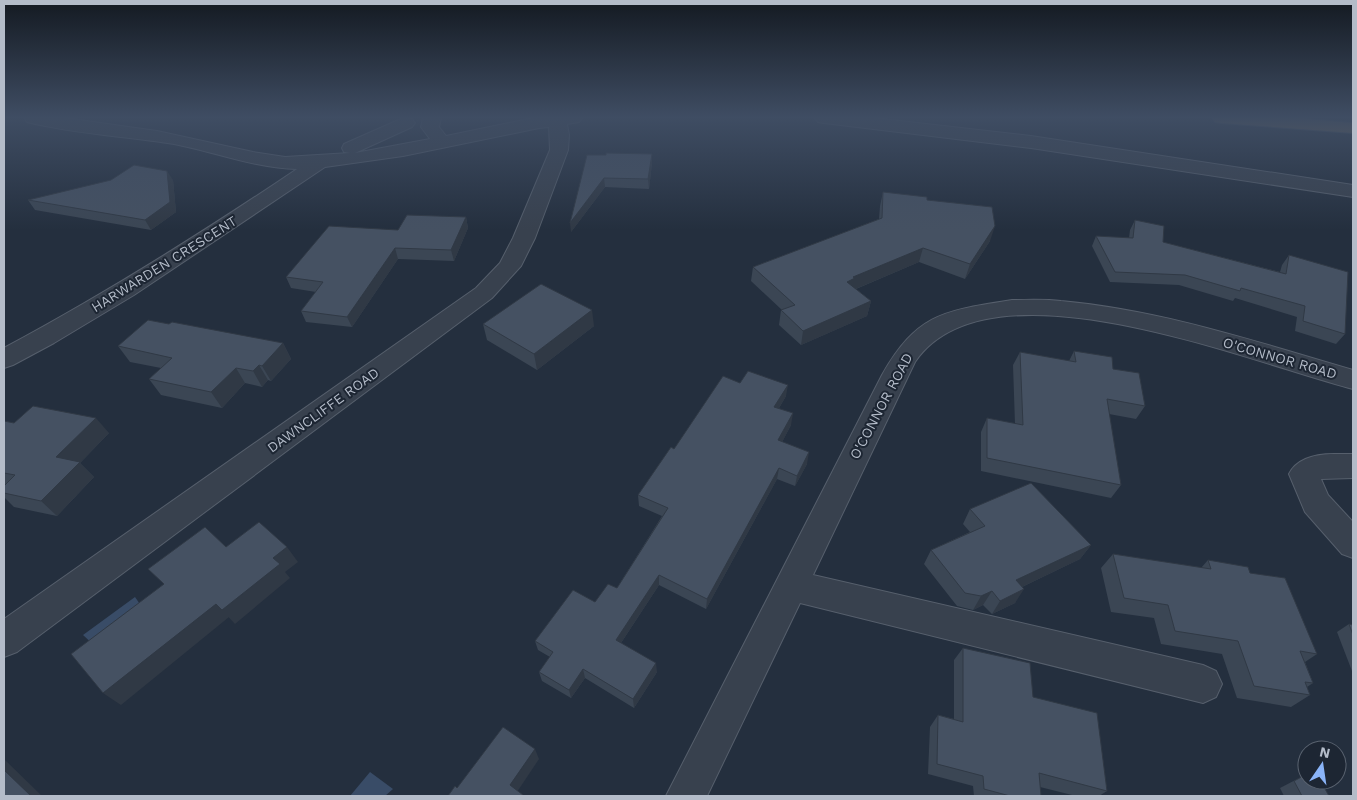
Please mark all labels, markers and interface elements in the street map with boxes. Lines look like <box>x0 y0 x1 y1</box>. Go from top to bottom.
street label: HARWARDEN CRESCENT <box>88 212 240 315</box>
street label: O'CONNOR ROAD <box>1221 334 1339 382</box>
street label: O'CONNOR ROAD <box>846 350 916 462</box>
street label: DAWNCLIFFE ROAD <box>264 364 382 456</box>
north arrow <box>1297 740 1347 790</box>
text: N <box>1318 743 1332 761</box>

